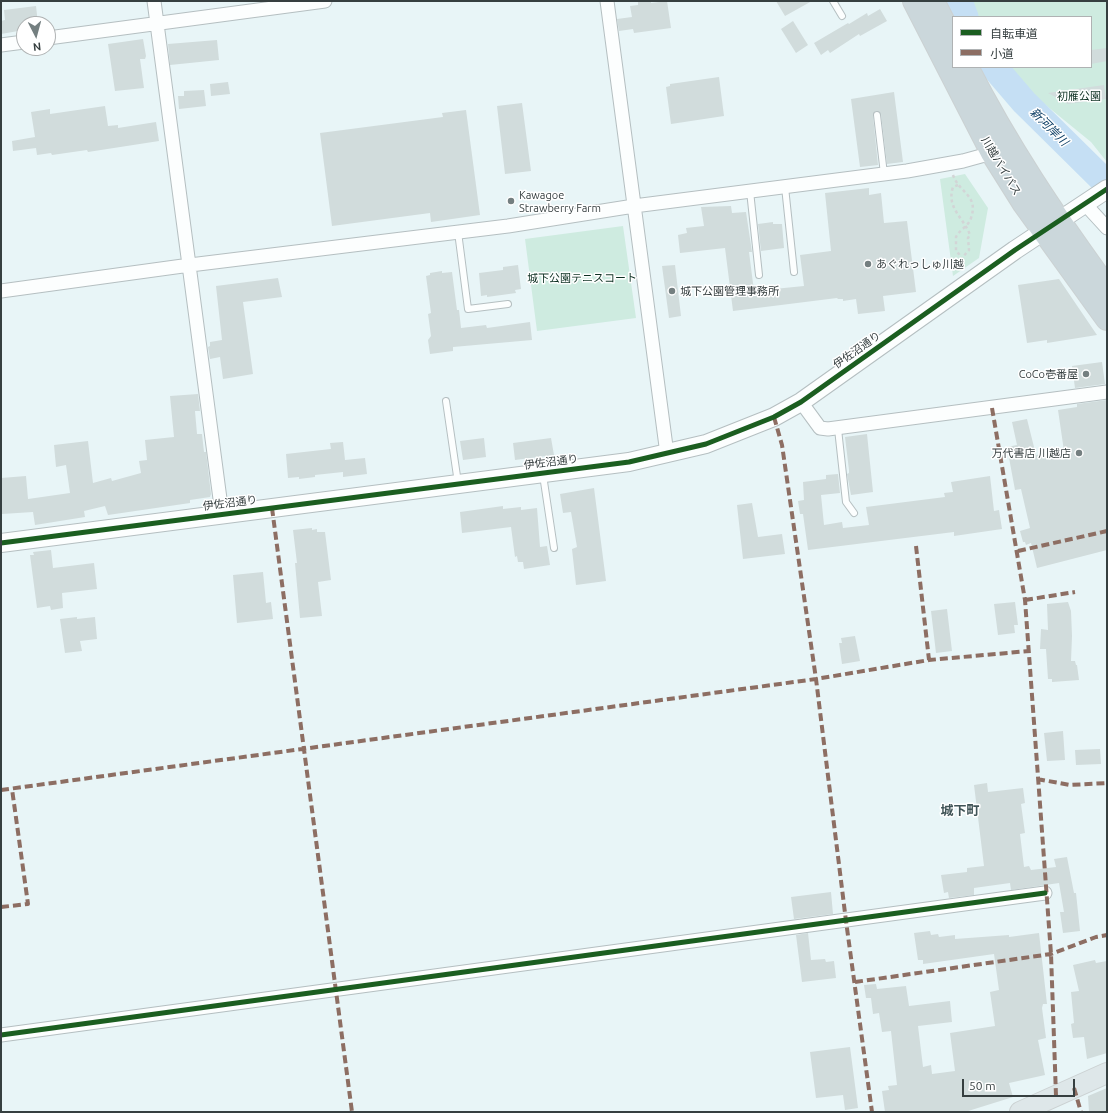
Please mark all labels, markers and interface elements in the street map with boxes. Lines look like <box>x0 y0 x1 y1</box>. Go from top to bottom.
north arrow <box>16 16 56 56</box>
legend <box>952 16 1092 68</box>
text: 自転車道 <box>990 27 1038 40</box>
text: N <box>32 41 42 53</box>
text: 小道 <box>990 47 1014 60</box>
park label: 初雁公園 <box>1057 89 1101 103</box>
water label: 新河岸川 <box>1027 105 1071 149</box>
street label: 川越バイパス <box>978 134 1024 198</box>
place label: Kawagoe Strawberry Farm <box>519 188 601 214</box>
marker: Kawagoe Strawberry Farm <box>506 196 516 206</box>
place label: あぐれっしゅ川越 <box>876 257 964 271</box>
marker: あぐれっしゅ川越 <box>863 259 873 269</box>
park label: 城下公園テニスコート <box>527 271 637 285</box>
place label: 城下公園管理事務所 <box>680 284 779 298</box>
marker: 城下公園管理事務所 <box>667 286 677 296</box>
street label: 伊佐沼通り <box>831 329 883 371</box>
place label: CoCo壱番屋 <box>1019 367 1078 381</box>
marker: CoCo壱番屋 <box>1081 369 1091 379</box>
place label: 万代書店 川越店 <box>991 446 1071 460</box>
marker: 万代書店 川越店 <box>1074 448 1084 458</box>
street label: 伊佐沼通り <box>523 452 579 472</box>
street label: 伊佐沼通り <box>202 493 258 513</box>
district label: 城下町 <box>941 803 979 819</box>
scale bar <box>964 1071 1077 1097</box>
text: 50 m <box>969 1079 996 1092</box>

